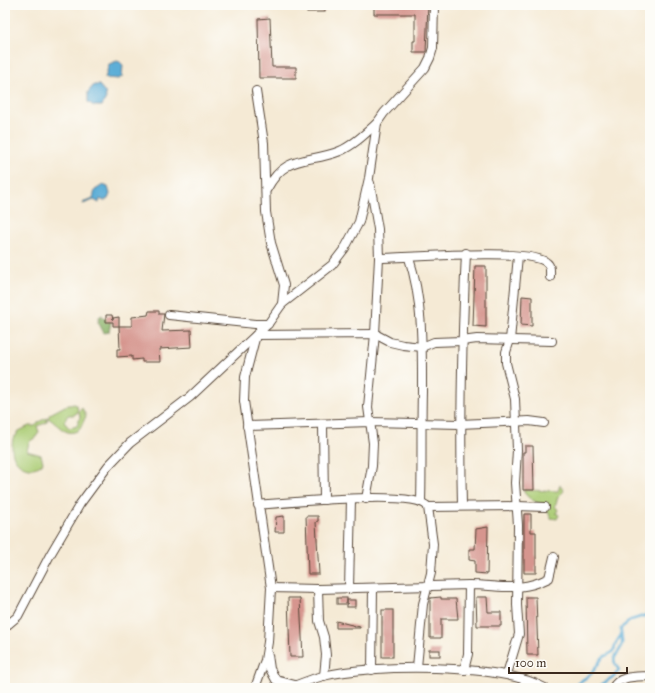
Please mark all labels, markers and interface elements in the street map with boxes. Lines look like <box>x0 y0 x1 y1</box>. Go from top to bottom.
scale bar <box>509 649 627 675</box>
text: 100 m <box>515 656 546 670</box>

